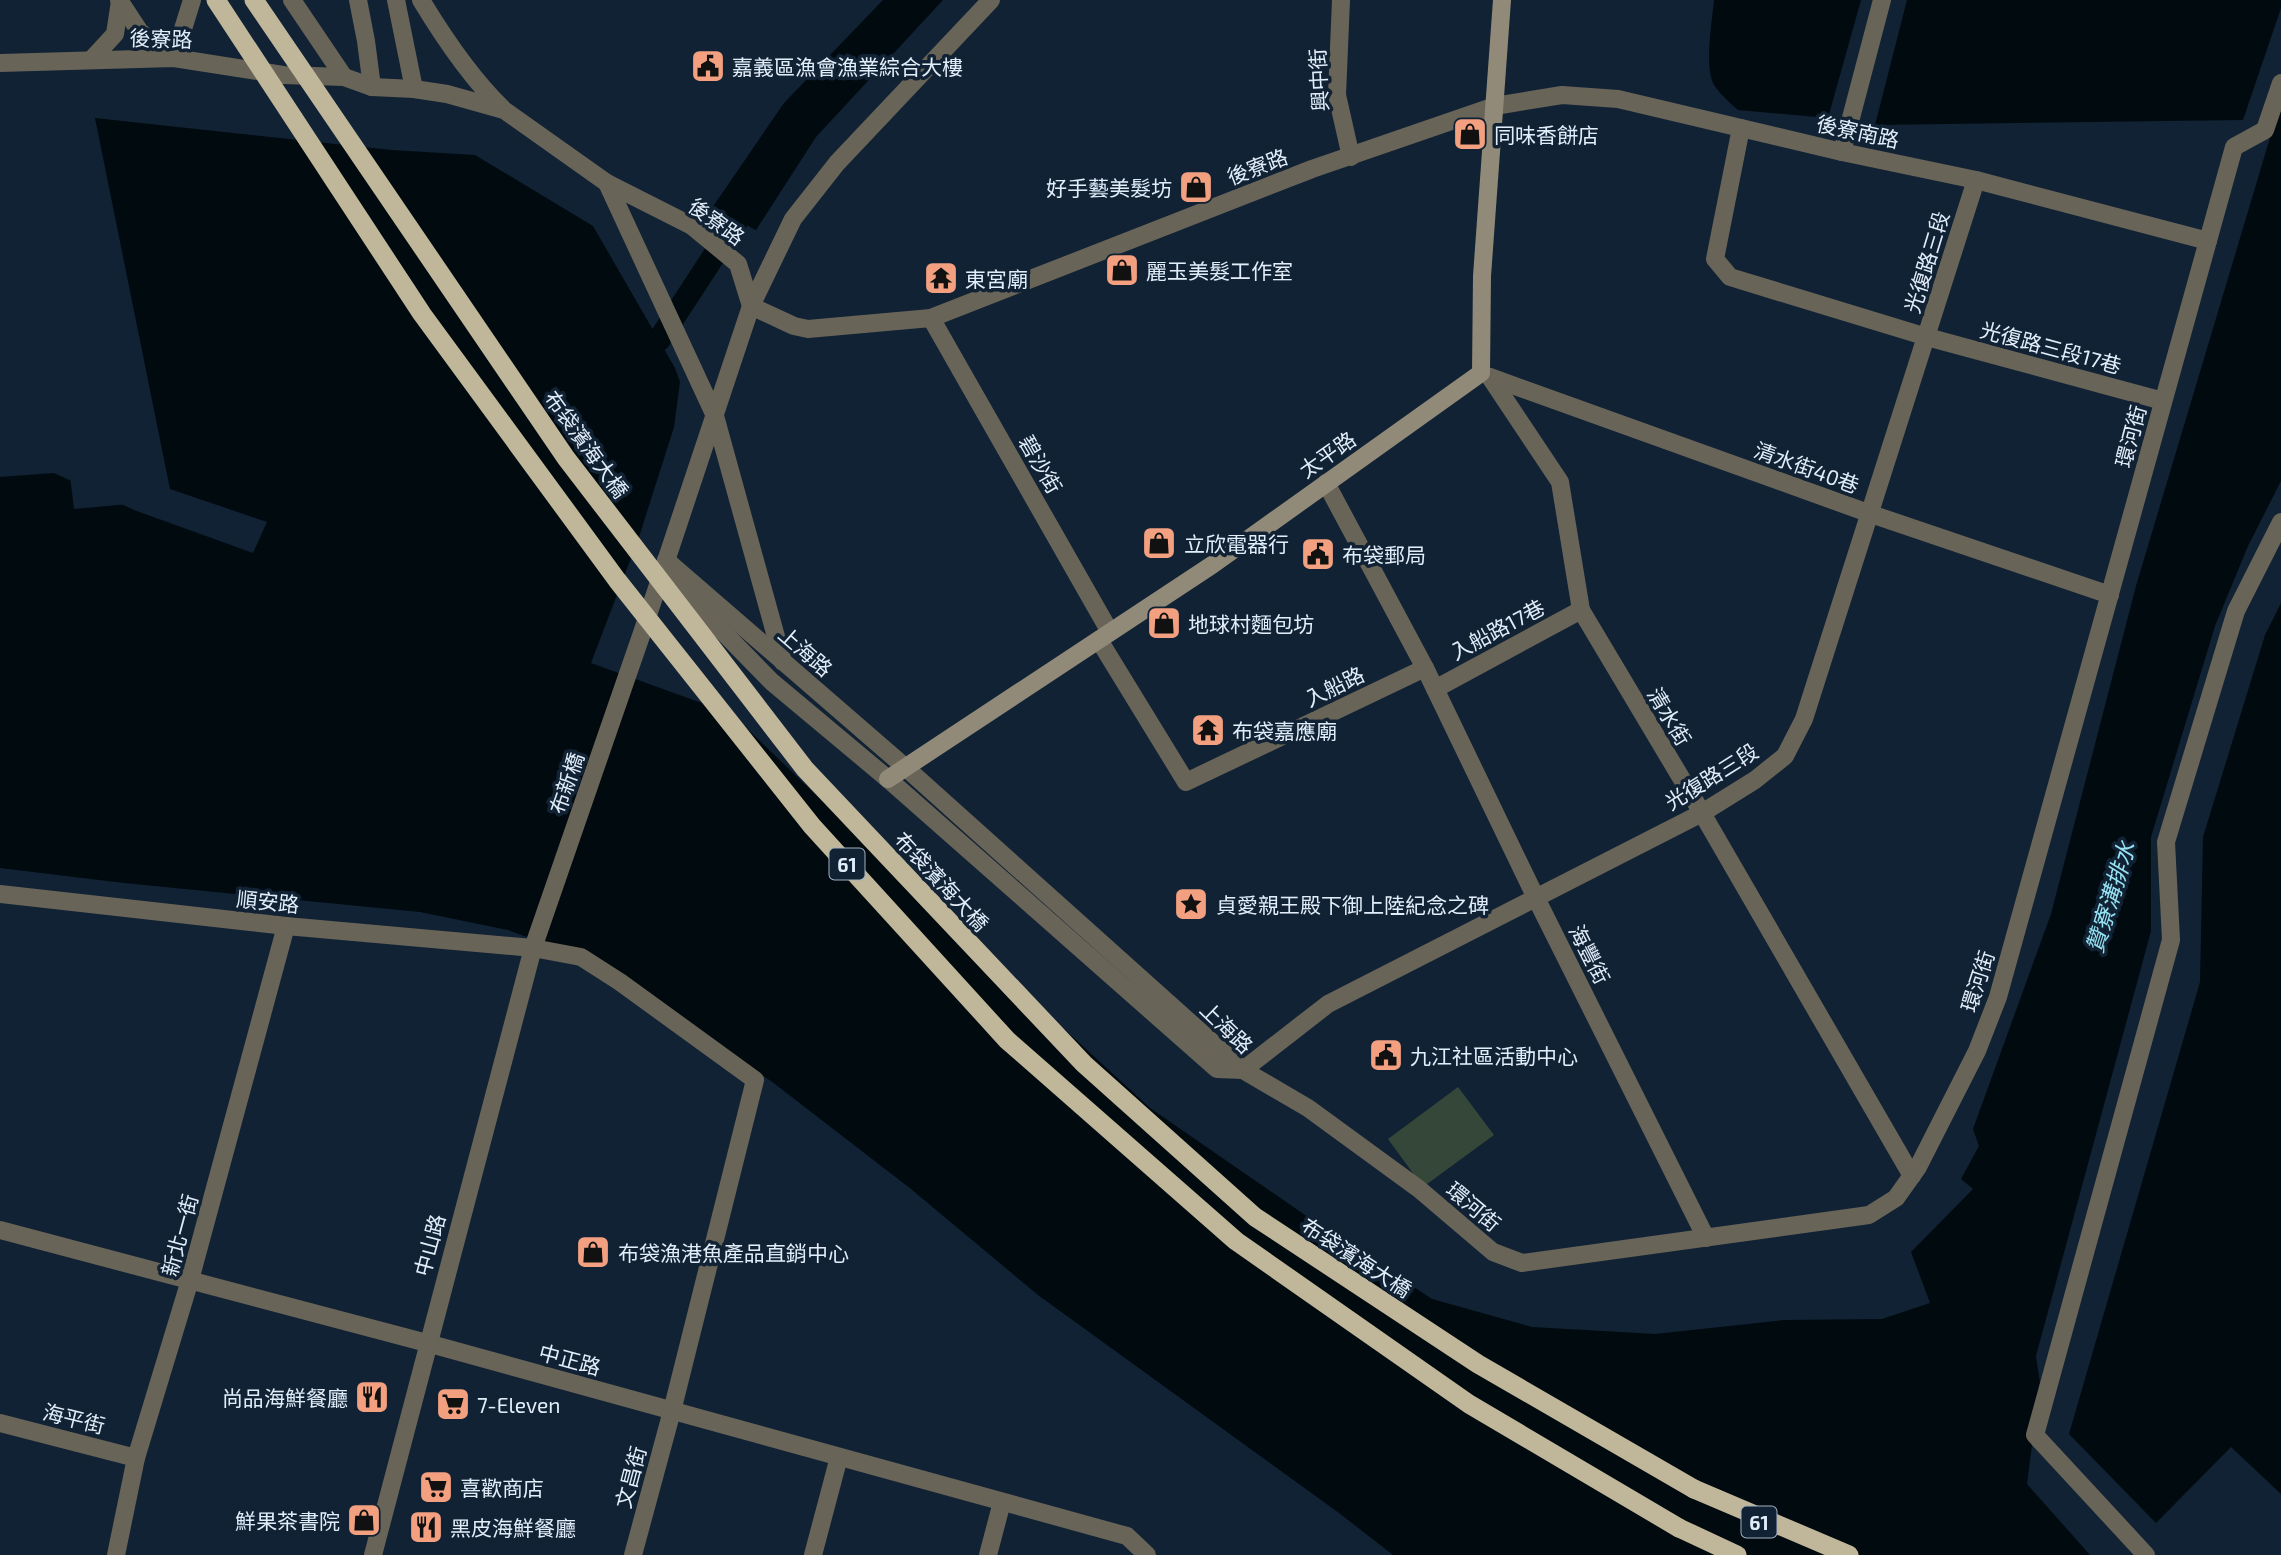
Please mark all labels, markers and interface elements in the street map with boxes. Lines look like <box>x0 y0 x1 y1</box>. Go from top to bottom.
street label: 後寮路 <box>129 24 193 52</box>
public building icon: 嘉義區漁會漁業綜合大樓 <box>689 47 727 85</box>
street label: 興中街 <box>1304 48 1332 112</box>
place label: 嘉義區漁會漁業綜合大樓 <box>732 54 963 79</box>
street label: 後寮南路 <box>1814 110 1902 152</box>
shop icon: 同味香餅店 <box>1451 115 1489 153</box>
place label: 同味香餅店 <box>1494 122 1599 147</box>
street label: 後寮路 <box>1223 143 1291 189</box>
shop icon: 好手藝美髮坊 <box>1177 168 1215 206</box>
place label: 好手藝美髮坊 <box>1046 175 1172 200</box>
street label: 後寮路 <box>684 192 750 250</box>
street label: 光復路三段 <box>1899 208 1953 316</box>
shop icon: 麗玉美髮工作室 <box>1103 251 1141 289</box>
place label: 麗玉美髮工作室 <box>1146 258 1293 283</box>
temple icon: 東宮廟 <box>922 259 960 297</box>
place label: 東宮廟 <box>965 266 1028 291</box>
street label: 光復路三段17巷 <box>1978 316 2124 378</box>
street label: 布袋濱海大橋 <box>540 386 634 502</box>
street label: 環河街 <box>2110 402 2150 470</box>
street label: 太平路 <box>1294 426 1360 482</box>
street label: 碧沙街 <box>1014 430 1068 498</box>
street label: 清水街40巷 <box>1751 437 1863 497</box>
shop icon: 立欣電器行 <box>1140 524 1178 562</box>
place label: 立欣電器行 <box>1184 531 1289 556</box>
public building icon: 布袋郵局 <box>1299 535 1337 573</box>
place label: 布袋郵局 <box>1342 542 1426 567</box>
street label: 入船路17巷 <box>1446 594 1548 664</box>
shop icon: 地球村麵包坊 <box>1145 604 1183 642</box>
place label: 地球村麵包坊 <box>1188 611 1314 636</box>
street label: 上海路 <box>774 621 838 681</box>
street label: 入船路 <box>1300 661 1368 711</box>
street label: 清水街 <box>1643 683 1697 749</box>
temple icon: 布袋嘉應廟 <box>1189 711 1227 749</box>
place label: 布袋嘉應廟 <box>1232 718 1337 743</box>
street label: 光復路三段 <box>1660 738 1762 814</box>
street label: 布新橋 <box>544 749 588 817</box>
street label: 布袋濱海大橋 <box>890 826 994 936</box>
water label: 贊寮溝排水 <box>2080 837 2140 956</box>
road number: 61 <box>830 848 864 880</box>
street label: 順安路 <box>235 885 301 917</box>
place icon: 貞愛親王殿下御上陸紀念之碑 <box>1172 885 1210 923</box>
place label: 貞愛親王殿下御上陸紀念之碑 <box>1216 892 1489 917</box>
street label: 海豐街 <box>1565 920 1615 988</box>
street label: 環河街 <box>1955 947 1999 1015</box>
street label: 上海路 <box>1196 996 1258 1058</box>
public building icon: 九江社區活動中心 <box>1367 1036 1405 1074</box>
place label: 九江社區活動中心 <box>1410 1043 1578 1068</box>
street label: 環河街 <box>1442 1176 1506 1236</box>
street label: 新北一街 <box>156 1191 202 1279</box>
street label: 中山路 <box>409 1211 449 1279</box>
street label: 布袋濱海大橋 <box>1297 1212 1417 1302</box>
shop icon: 布袋漁港魚產品直銷中心 <box>574 1233 612 1271</box>
place label: 布袋漁港魚產品直銷中心 <box>618 1240 849 1265</box>
street label: 中正路 <box>536 1339 604 1379</box>
restaurant icon: 尚品海鮮餐廳 <box>353 1378 391 1416</box>
place label: 尚品海鮮餐廳 <box>222 1385 348 1410</box>
supermarket icon: 7-Eleven <box>434 1385 472 1423</box>
place label: 7-Eleven <box>477 1392 560 1417</box>
street label: 海平街 <box>40 1398 108 1438</box>
street label: 文昌街 <box>610 1443 650 1511</box>
supermarket icon: 喜歡商店 <box>417 1468 455 1506</box>
place label: 喜歡商店 <box>460 1475 544 1500</box>
shop icon: 鮮果茶書院 <box>345 1501 383 1539</box>
road number: 61 <box>1742 1506 1776 1538</box>
place label: 鮮果茶書院 <box>235 1508 340 1533</box>
restaurant icon: 黑皮海鮮餐廳 <box>407 1508 445 1546</box>
place label: 黑皮海鮮餐廳 <box>450 1515 576 1540</box>

